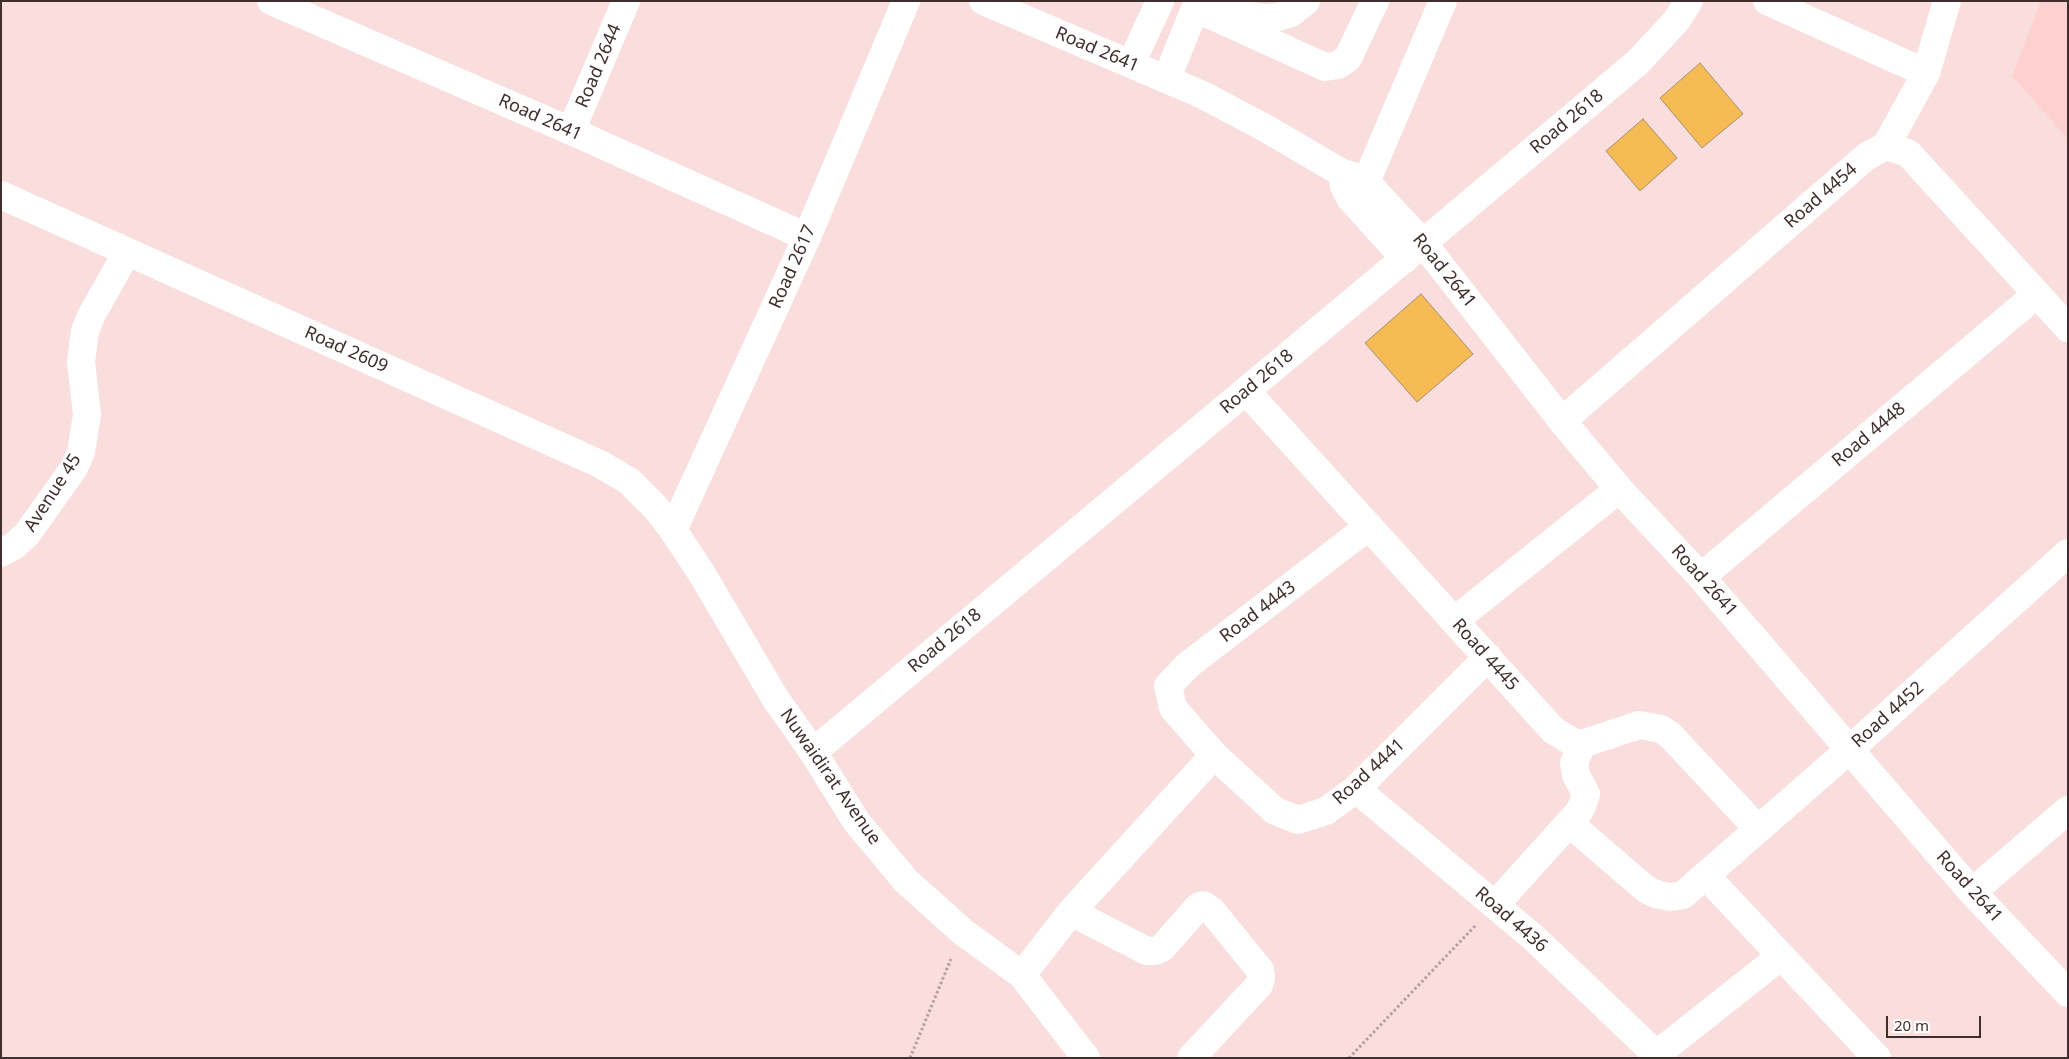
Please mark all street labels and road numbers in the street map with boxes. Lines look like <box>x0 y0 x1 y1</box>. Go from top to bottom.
street label: Road 2644 <box>572 21 626 111</box>
street label: Road 2641 <box>1052 23 1142 77</box>
street label: Road 2618 <box>1526 85 1608 159</box>
street label: Road 2641 <box>495 90 585 146</box>
street label: Road 4454 <box>1780 159 1862 233</box>
street label: Road 2617 <box>765 222 821 312</box>
street label: Road 2641 <box>1408 230 1480 312</box>
street label: Road 2609 <box>301 322 391 378</box>
street label: Road 2618 <box>1216 345 1298 419</box>
street label: Road 4448 <box>1828 398 1910 472</box>
street label: Avenue 45 <box>20 450 86 536</box>
street label: Road 2641 <box>1666 541 1742 621</box>
street label: Road 4443 <box>1216 577 1300 647</box>
street label: Road 2618 <box>904 604 986 678</box>
street label: Road 4445 <box>1447 615 1523 695</box>
street label: Road 4452 <box>1848 677 1928 753</box>
street label: Nuwaidirat Avenue <box>775 705 885 849</box>
street label: Road 4441 <box>1329 734 1409 810</box>
street label: Road 2641 <box>1931 847 2007 927</box>
street label: Road 4436 <box>1470 883 1552 957</box>

